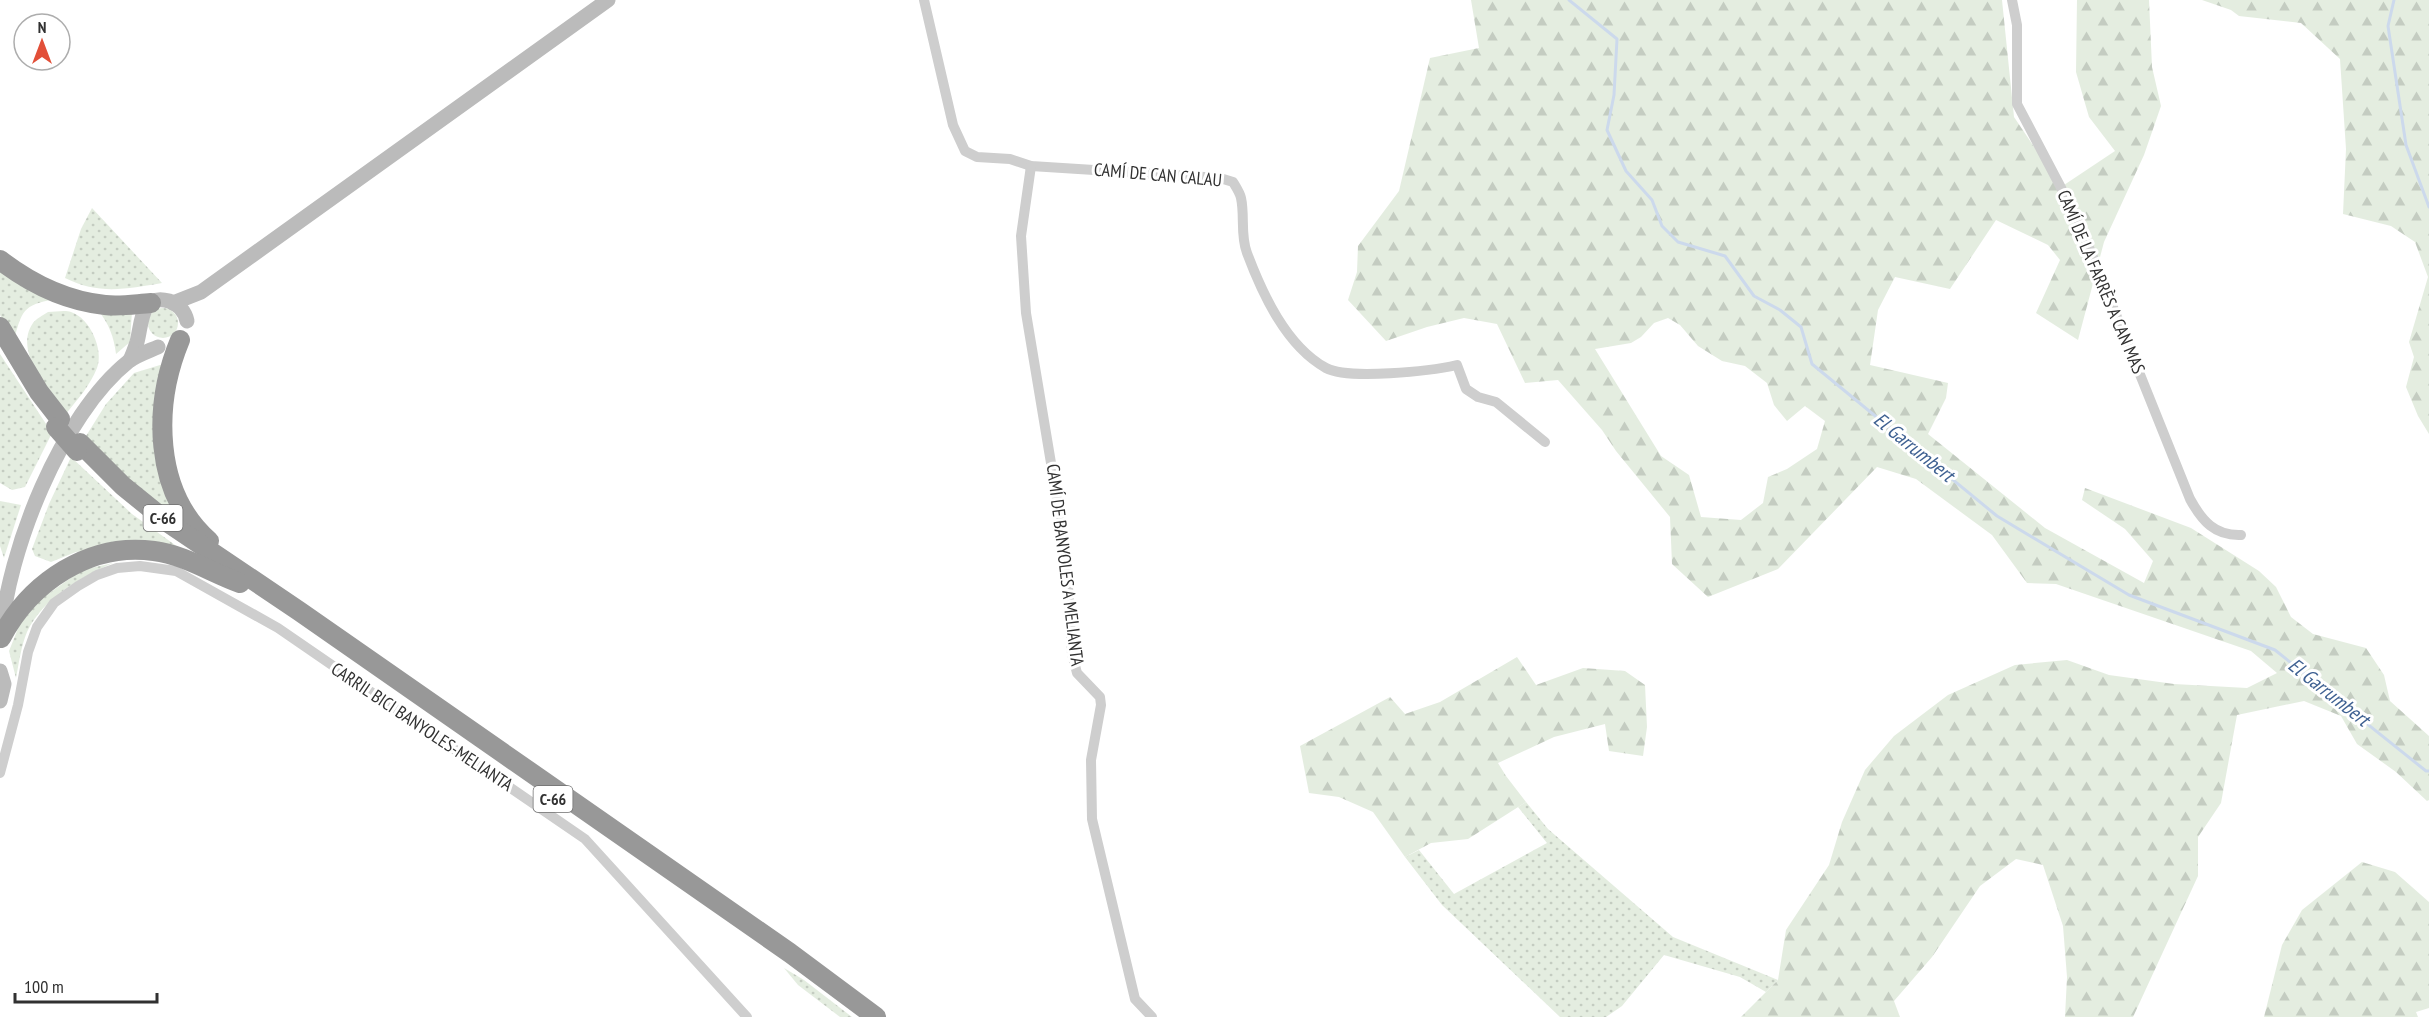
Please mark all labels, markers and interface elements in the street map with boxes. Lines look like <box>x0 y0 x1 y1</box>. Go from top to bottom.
north arrow <box>12 12 72 72</box>
text: N <box>38 17 46 37</box>
street label: CAMÍ DE CAN CALAU <box>1093 157 1223 192</box>
street label: CAMÍ DE LA FARRÈS A CAN MAS <box>2052 187 2151 377</box>
water label: El Garrumbert <box>1868 407 1962 489</box>
street label: CAMÍ DE BANYOLES A MELIANTA <box>1042 463 1089 668</box>
road number: C-66 <box>144 505 182 531</box>
water label: El Garrumbert <box>2283 652 2377 733</box>
street label: CARRIL BICI BANYOLES-MELIANTA <box>327 657 518 796</box>
road number: C-66 <box>534 786 572 812</box>
scale bar <box>15 966 158 1004</box>
text: 100 m <box>24 975 64 998</box>

